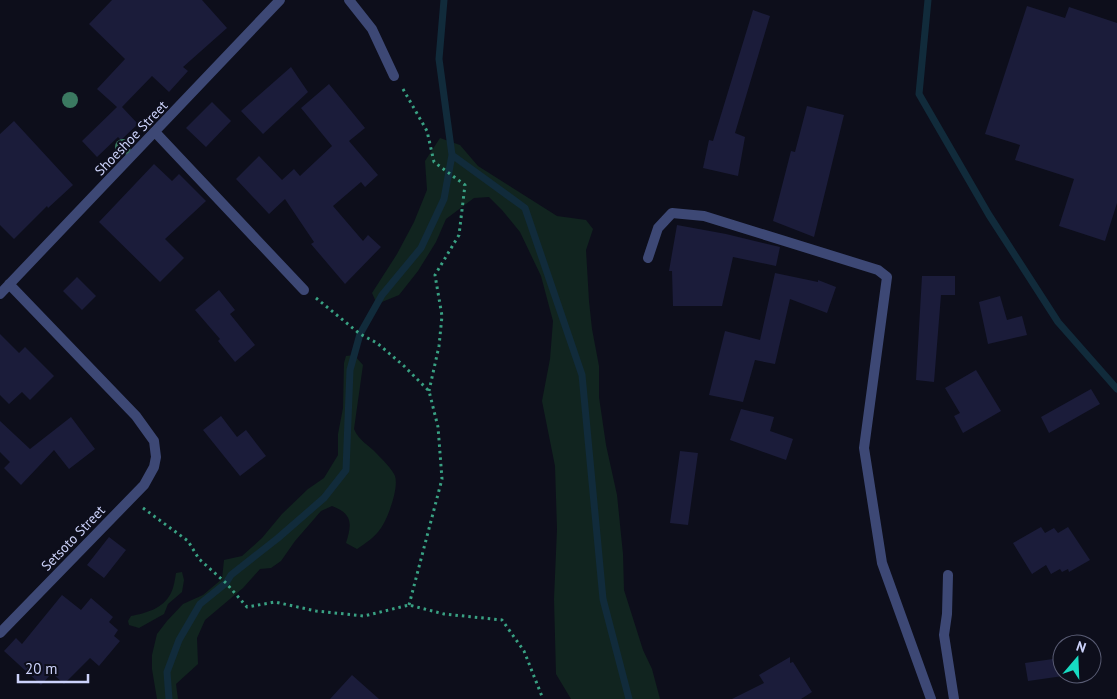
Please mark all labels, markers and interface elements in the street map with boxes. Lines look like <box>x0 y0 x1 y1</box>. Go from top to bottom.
street label: Shoeshoe Street <box>91 97 171 179</box>
street label: Setsoto Street <box>37 501 109 575</box>
north arrow <box>1052 634 1102 684</box>
text: N <box>1074 637 1089 657</box>
scale bar <box>18 652 88 684</box>
text: 20 m <box>25 659 58 678</box>

